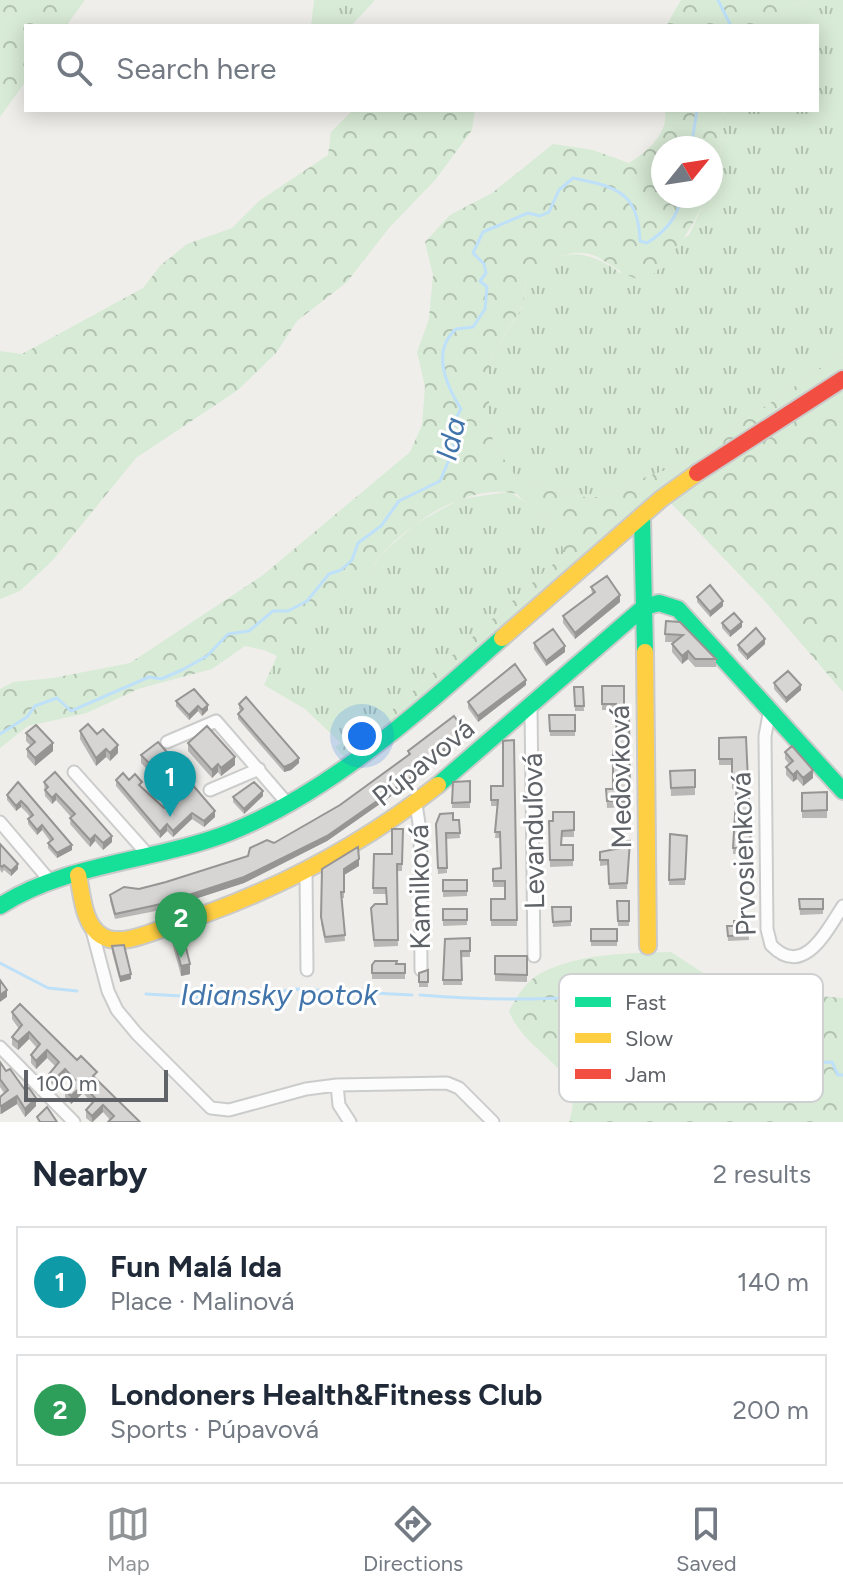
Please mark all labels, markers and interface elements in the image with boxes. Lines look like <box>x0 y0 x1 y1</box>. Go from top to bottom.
search box <box>24 24 819 112</box>
icon: search <box>52 46 96 90</box>
text: Search here <box>116 50 276 87</box>
north arrow <box>651 136 723 208</box>
water label: Ida <box>428 414 473 464</box>
street label: Medovková <box>602 705 638 849</box>
street label: Púpavová <box>365 711 481 813</box>
your location <box>342 716 382 756</box>
pin: 1 <box>144 751 196 817</box>
street label: Levanduľová <box>515 753 551 909</box>
street label: Prvosienková <box>723 771 763 937</box>
street label: Kamilková <box>401 824 437 950</box>
pin: 2 <box>155 892 207 958</box>
legend <box>559 974 823 1102</box>
water label: Idiansky potok <box>180 976 379 1013</box>
text: Fast <box>625 989 667 1016</box>
text: Slow <box>625 1025 674 1052</box>
text: Jam <box>625 1061 666 1088</box>
scale bar <box>24 1066 168 1102</box>
text: 100 m <box>36 1070 97 1097</box>
text: Nearby <box>32 1154 147 1195</box>
text: 2 results <box>713 1158 811 1190</box>
text: Fun Malá Ida <box>110 1248 282 1285</box>
text: 1 <box>55 1266 65 1298</box>
text: 140 m <box>737 1266 809 1298</box>
text: Place · Malinová <box>110 1285 294 1317</box>
text: Londoners Health&Fitness Club <box>110 1376 542 1413</box>
text: 2 <box>52 1394 68 1426</box>
text: 200 m <box>733 1394 809 1426</box>
text: Sports · Púpavová <box>110 1413 319 1445</box>
tab: Map <box>106 1502 150 1577</box>
tab: Directions <box>363 1502 463 1577</box>
tab: Saved <box>676 1502 737 1577</box>

